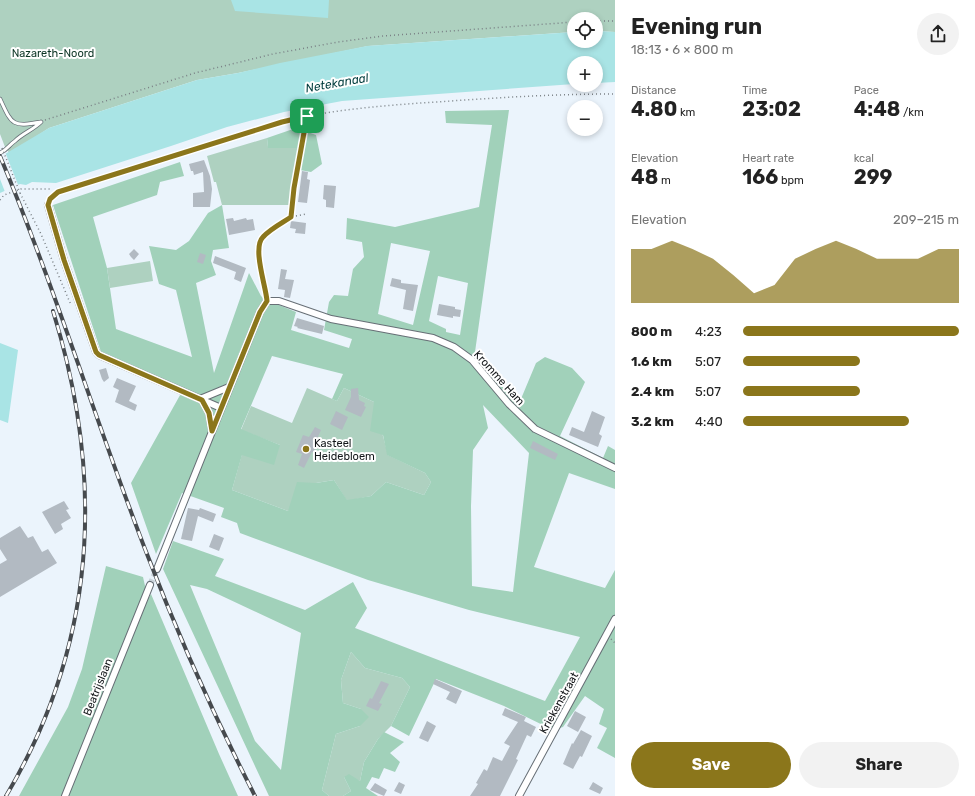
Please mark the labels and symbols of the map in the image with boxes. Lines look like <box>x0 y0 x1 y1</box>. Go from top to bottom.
park label: Nazareth-Noord <box>12 47 94 60</box>
water label: Netekanaal <box>304 70 371 95</box>
pin <box>290 99 324 133</box>
street label: Kromme Ham <box>471 348 527 408</box>
place label: Kasteel Heidebloem <box>314 437 375 463</box>
marker: Kasteel Heidebloem <box>301 444 311 454</box>
street label: Beatrijslaan <box>81 656 115 718</box>
street label: Kriekenstraat <box>537 669 582 736</box>

